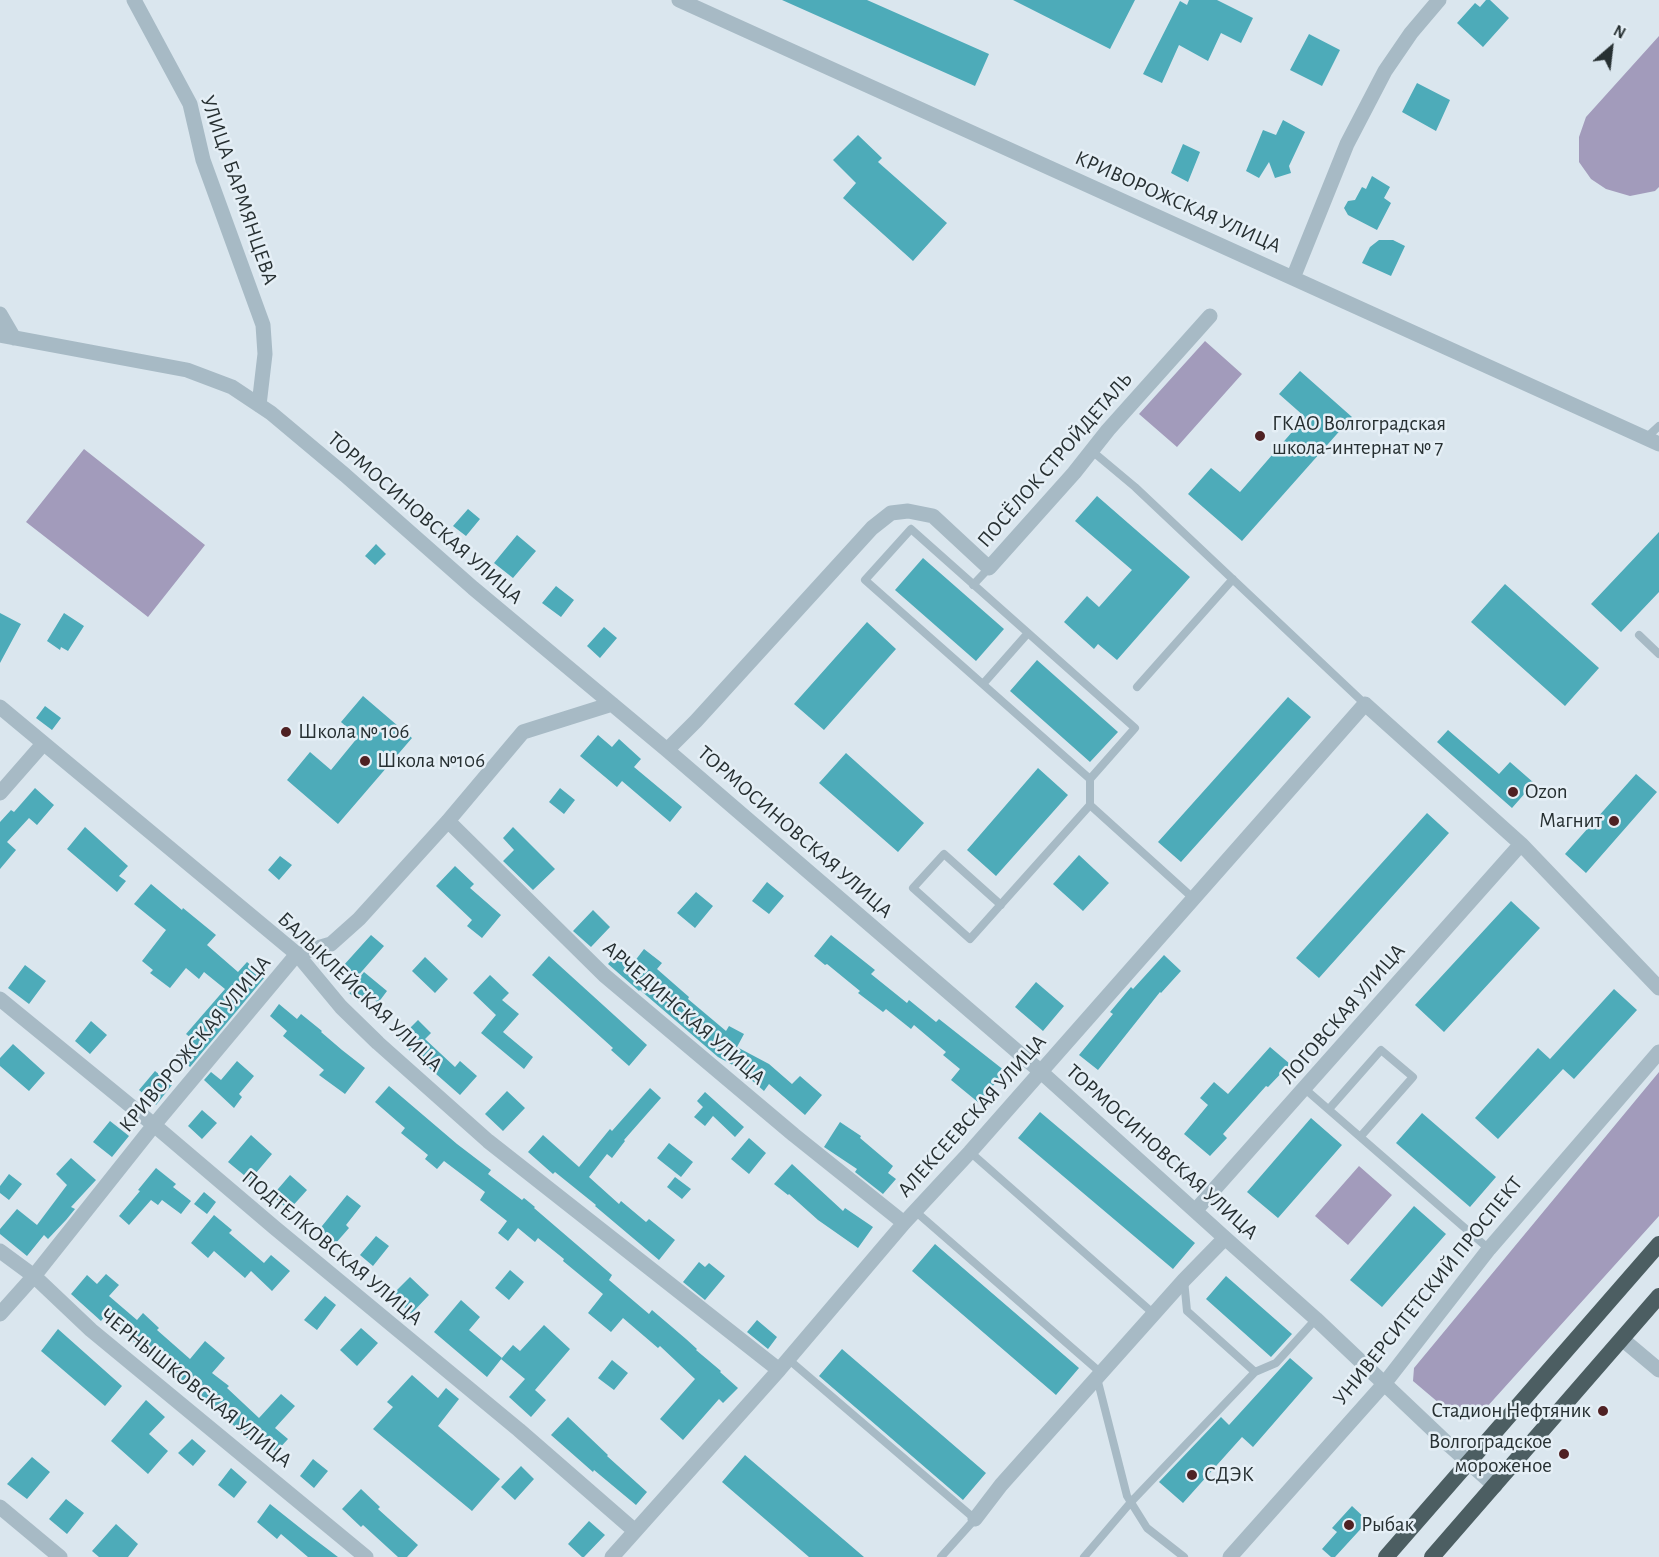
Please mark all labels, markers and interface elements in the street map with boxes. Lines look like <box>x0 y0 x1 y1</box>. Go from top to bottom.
north arrow <box>1581 18 1641 78</box>
text: N <box>1611 22 1628 42</box>
street label: УЛИЦА БАРМЯНЦЕВА <box>195 92 283 288</box>
street label: КРИВОРОЖСКАЯ УЛИЦА <box>1071 145 1285 259</box>
street label: ПОСЁЛОК СТРОЙДЕТАЛЬ <box>972 367 1138 553</box>
place label: ГКАО Волгоградская школа-интернат № 7 <box>1272 411 1446 461</box>
street label: ТОРМОСИНОВСКАЯ УЛИЦА <box>322 426 528 610</box>
marker: ГКАО Волгоградская школа-интернат № 7 <box>1253 429 1267 443</box>
place label: Школа № 106 <box>298 719 409 745</box>
marker: Школа № 106 <box>279 725 293 739</box>
street label: ТОРМОСИНОВСКАЯ УЛИЦА <box>692 740 898 924</box>
place label: Школа №106 <box>377 748 485 774</box>
marker: Школа №106 <box>358 754 372 768</box>
place label: Ozon <box>1525 779 1568 805</box>
marker: Ozon <box>1506 785 1520 799</box>
place label: Магнит <box>1539 808 1602 834</box>
marker: Магнит <box>1607 814 1621 828</box>
street label: БАЛЫКЛЕЙСКАЯ УЛИЦА <box>272 907 448 1077</box>
street label: АРЧЕДИНСКАЯ УЛИЦА <box>598 936 770 1090</box>
street label: ЛОГОВСКАЯ УЛИЦА <box>1275 939 1411 1089</box>
street label: КРИВОРОЖСКАЯ УЛИЦА <box>114 950 276 1138</box>
street label: АЛЕКСЕЕВСКАЯ УЛИЦА <box>892 1029 1052 1203</box>
street label: ТОРМОСИНОВСКАЯ УЛИЦА <box>1061 1059 1263 1245</box>
street label: ПОДТЕЛКОВСКАЯ УЛИЦА <box>236 1165 428 1331</box>
street label: УНИВЕРСИТЕТСКИЙ ПРОСПЕКТ <box>1328 1171 1528 1411</box>
street label: ЧЕРНЫШКОВСКАЯ УЛИЦА <box>95 1303 297 1473</box>
place label: Стадион Нефтяник <box>1431 1398 1591 1424</box>
marker: Стадион Нефтяник <box>1596 1404 1610 1418</box>
place label: Волгоградское мороженое <box>1429 1429 1552 1479</box>
marker: Волгоградское мороженое <box>1557 1447 1571 1461</box>
place label: СДЭК <box>1204 1462 1254 1488</box>
marker: СДЭК <box>1185 1468 1199 1482</box>
place label: Рыбак <box>1361 1512 1414 1538</box>
marker: Рыбак <box>1342 1518 1356 1532</box>

